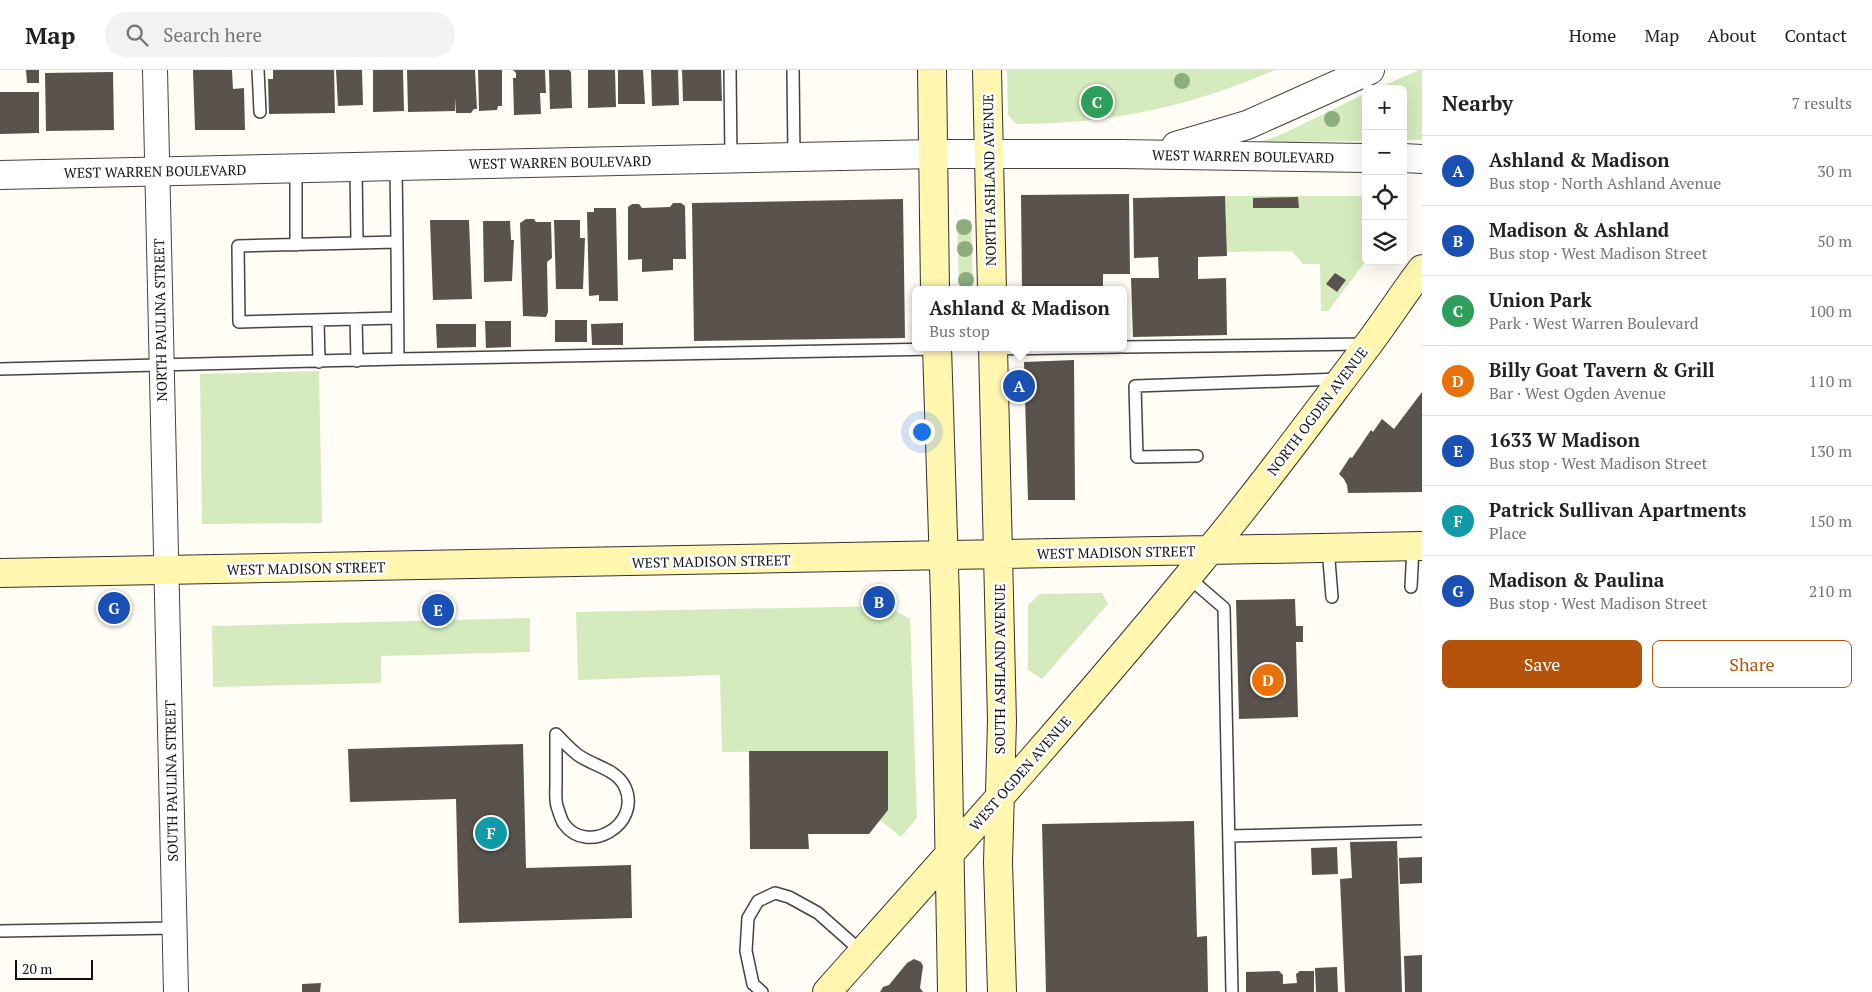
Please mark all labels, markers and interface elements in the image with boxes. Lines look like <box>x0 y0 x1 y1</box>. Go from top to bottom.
search box <box>105 12 455 57</box>
text: Map <box>25 19 75 51</box>
icon: search <box>123 21 151 49</box>
text: Search here <box>163 22 262 47</box>
text: Home <box>1569 23 1616 47</box>
text: Map <box>1644 23 1679 47</box>
text: About <box>1707 23 1756 47</box>
text: Contact <box>1784 23 1847 47</box>
pin: C <box>1081 83 1113 121</box>
map controls <box>1362 85 1407 265</box>
button: + <box>1362 85 1407 130</box>
text: Nearby <box>1442 89 1513 117</box>
text: 7 results <box>1792 92 1852 114</box>
street label: NORTH ASHLAND AVENUE <box>978 94 1000 266</box>
button: − <box>1362 130 1407 175</box>
street label: WEST WARREN BOULEVARD <box>1152 145 1334 167</box>
text: Ashland & Madison <box>1489 147 1669 172</box>
street label: WEST WARREN BOULEVARD <box>469 151 651 173</box>
street label: WEST WARREN BOULEVARD <box>64 160 246 182</box>
text: A <box>1452 160 1464 182</box>
text: 30 m <box>1817 160 1852 182</box>
text: Bus stop · North Ashland Avenue <box>1489 172 1721 194</box>
button: locate <box>1362 175 1407 220</box>
text: Madison & Ashland <box>1489 217 1669 242</box>
button: layers <box>1362 220 1407 265</box>
text: B <box>1453 230 1463 252</box>
text: 50 m <box>1817 230 1852 252</box>
street label: NORTH PAULINA STREET <box>149 238 171 402</box>
text: Bus stop · West Madison Street <box>1489 242 1707 264</box>
popup <box>912 286 1127 351</box>
text: Union Park <box>1489 287 1592 312</box>
text: Ashland & Madison <box>929 295 1110 320</box>
text: C <box>1453 300 1463 322</box>
text: 100 m <box>1809 300 1852 322</box>
text: Park · West Warren Boulevard <box>1489 312 1699 334</box>
text: Bus stop <box>929 320 990 342</box>
street label: NORTH OGDEN AVENUE <box>1262 343 1372 479</box>
text: Billy Goat Tavern & Grill <box>1489 357 1715 382</box>
pin: A <box>1003 367 1035 405</box>
text: D <box>1452 370 1464 392</box>
text: 110 m <box>1809 370 1852 392</box>
text: Bar · West Ogden Avenue <box>1489 382 1666 404</box>
your location <box>909 419 935 445</box>
text: 1633 W Madison <box>1489 427 1640 452</box>
text: E <box>1453 440 1463 462</box>
text: 130 m <box>1809 440 1852 462</box>
text: Bus stop · West Madison Street <box>1489 452 1707 474</box>
text: Patrick Sullivan Apartments <box>1489 497 1746 522</box>
text: F <box>1453 510 1463 532</box>
text: 150 m <box>1809 510 1852 532</box>
text: Place <box>1489 522 1527 544</box>
street label: WEST MADISON STREET <box>1036 541 1196 563</box>
street label: WEST MADISON STREET <box>631 550 791 572</box>
street label: WEST MADISON STREET <box>226 557 386 579</box>
text: Madison & Paulina <box>1489 567 1664 592</box>
text: G <box>1452 580 1464 602</box>
text: 210 m <box>1809 580 1852 602</box>
pin: B <box>863 583 895 621</box>
street label: SOUTH ASHLAND AVENUE <box>990 584 1009 754</box>
pin: G <box>98 589 130 627</box>
pin: E <box>422 591 454 629</box>
text: Bus stop · West Madison Street <box>1489 592 1707 614</box>
button: Save <box>1442 640 1642 688</box>
button: Share <box>1652 640 1852 688</box>
pin: D <box>1252 661 1284 699</box>
street label: SOUTH PAULINA STREET <box>160 700 182 862</box>
street label: WEST OGDEN AVENUE <box>965 712 1075 834</box>
pin: F <box>475 814 507 852</box>
scale bar <box>15 957 92 980</box>
text: 20 m <box>22 959 52 978</box>

